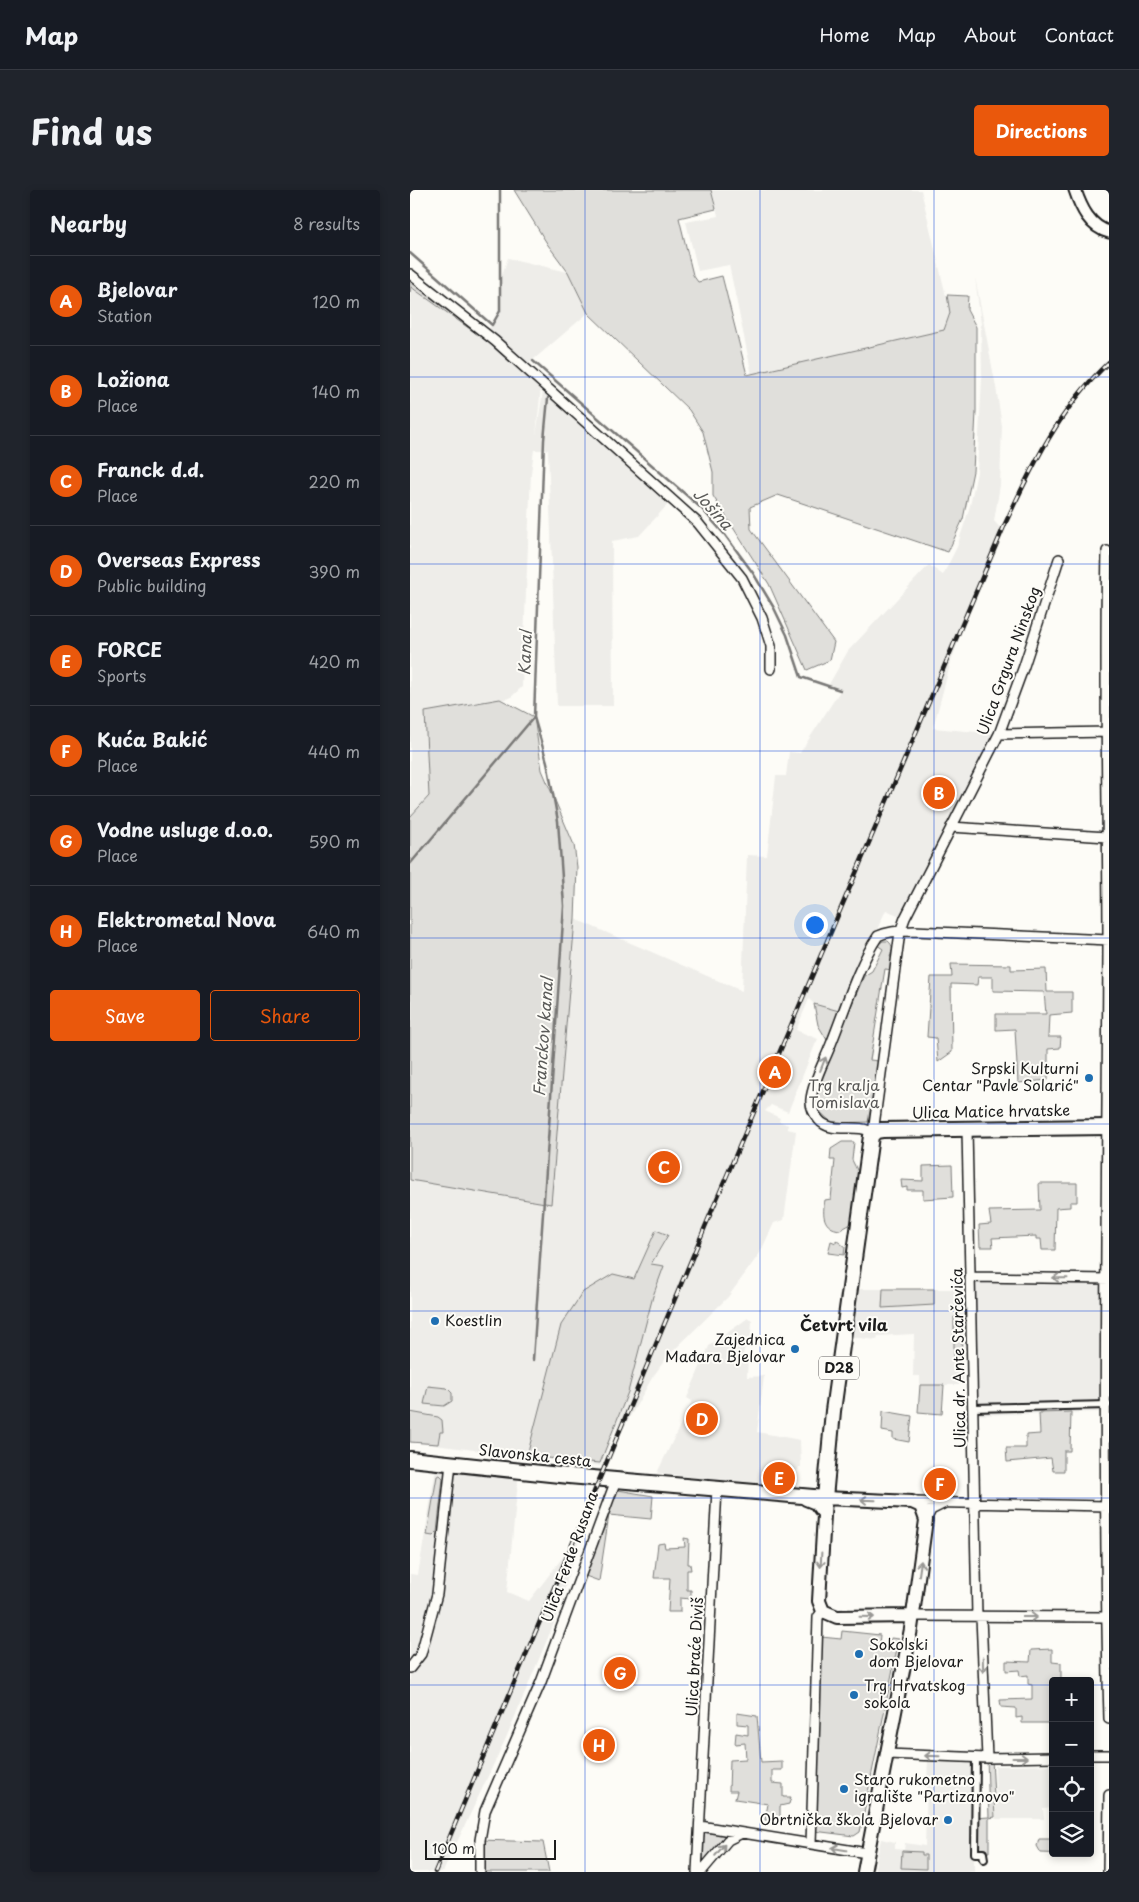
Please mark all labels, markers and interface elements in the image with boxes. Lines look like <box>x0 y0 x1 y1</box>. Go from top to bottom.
text: Map <box>25 17 78 53</box>
text: Home <box>819 21 869 48</box>
text: Map <box>897 21 936 48</box>
text: About <box>964 21 1016 48</box>
text: Contact <box>1044 21 1114 48</box>
text: Find us <box>30 104 152 157</box>
button: Directions <box>974 105 1109 156</box>
text: Nearby <box>50 207 127 239</box>
text: 8 results <box>293 211 360 235</box>
text: Bjelovar <box>97 275 177 303</box>
text: A <box>60 289 72 313</box>
text: 120 m <box>313 289 360 313</box>
text: Station <box>97 303 152 327</box>
text: Ložiona <box>97 365 170 393</box>
text: B <box>61 379 71 403</box>
text: 140 m <box>312 379 360 403</box>
text: Place <box>97 393 138 417</box>
text: Franck d.d. <box>97 455 204 483</box>
text: C <box>60 469 72 493</box>
text: 220 m <box>309 469 360 493</box>
water label: Jošina <box>688 482 740 535</box>
text: Place <box>97 483 138 507</box>
text: Overseas Express <box>97 545 260 573</box>
text: D <box>60 559 72 583</box>
text: 390 m <box>309 559 360 583</box>
text: Public building <box>97 573 207 597</box>
street label: Ulica Grgura Ninskog <box>970 583 1045 738</box>
water label: Kanal <box>511 628 537 676</box>
text: FORCE <box>97 635 162 663</box>
text: E <box>61 649 71 673</box>
text: 420 m <box>309 649 360 673</box>
text: Sports <box>97 663 146 687</box>
text: Kuća Bakić <box>97 725 208 753</box>
text: F <box>61 739 71 763</box>
text: 440 m <box>308 739 360 763</box>
text: Place <box>97 753 138 777</box>
pin: B <box>923 774 955 812</box>
text: Vodne usluge d.o.o. <box>97 815 273 843</box>
text: G <box>59 829 73 853</box>
text: 590 m <box>308 829 360 853</box>
text: Place <box>97 843 138 867</box>
text: Elektrometal Nova <box>97 905 276 933</box>
your location <box>802 912 828 938</box>
text: H <box>60 919 72 943</box>
text: 640 m <box>307 919 360 943</box>
text: Place <box>97 933 138 957</box>
water label: Franckov kanal <box>526 974 558 1097</box>
button: Save <box>50 990 200 1041</box>
button: Share <box>210 990 360 1041</box>
pin: A <box>759 1053 791 1091</box>
place label: Srpski Kulturni Centar "Pavle Solarić" <box>922 1056 1079 1096</box>
one-way arrow <box>819 1057 828 1072</box>
marker: Srpski Kulturni Centar "Pavle Solarić" <box>1083 1072 1095 1084</box>
park label: Trg kralja Tomislava <box>808 1073 880 1113</box>
street label: Ulica Matice hrvatske <box>912 1098 1070 1123</box>
pin: C <box>648 1148 680 1186</box>
street label: Ulica dr. Ante Starčevića <box>944 1267 971 1449</box>
one-way arrow <box>1053 1273 1069 1283</box>
place label: Koestlin <box>445 1308 502 1331</box>
district label: Četvrt vila <box>800 1312 888 1336</box>
marker: Koestlin <box>429 1315 441 1327</box>
place label: Zajednica Mađara Bjelovar <box>665 1327 786 1367</box>
marker: Zajednica Mađara Bjelovar <box>789 1343 801 1355</box>
road number: D28 <box>819 1356 859 1380</box>
pin: D <box>686 1400 718 1438</box>
street label: Slavonska cesta <box>478 1437 593 1472</box>
pin: E <box>763 1459 795 1497</box>
pin: F <box>924 1465 956 1503</box>
street label: Ulica Ferde Rusana <box>534 1487 603 1625</box>
one-way arrow <box>861 1496 877 1505</box>
one-way arrow <box>816 1552 826 1568</box>
one-way arrow <box>915 1561 925 1577</box>
street label: Ulica braće Diviš <box>679 1596 708 1717</box>
one-way arrow <box>858 1612 875 1622</box>
one-way arrow <box>1021 1612 1037 1622</box>
place label: Sokolski dom Bjelovar <box>869 1632 963 1672</box>
marker: Sokolski dom Bjelovar <box>853 1648 865 1660</box>
pin: G <box>604 1654 636 1692</box>
one-way arrow <box>978 1657 988 1673</box>
place label: Trg Hrvatskog sokola <box>864 1673 966 1713</box>
map controls <box>1049 1677 1094 1857</box>
button: + <box>1049 1677 1094 1722</box>
marker: Trg Hrvatskog sokola <box>848 1689 860 1701</box>
button: − <box>1049 1722 1094 1767</box>
pin: H <box>583 1726 615 1764</box>
one-way arrow <box>924 1751 940 1761</box>
one-way arrow <box>1011 1753 1027 1763</box>
place label: Staro rukometno igralište "Partizanovo" <box>854 1767 1015 1807</box>
button: locate <box>1049 1767 1094 1812</box>
marker: Staro rukometno igralište "Partizanovo" <box>838 1783 850 1795</box>
place label: Obrtnička škola Bjelovar <box>759 1807 938 1830</box>
button: layers <box>1049 1812 1094 1857</box>
marker: Obrtnička škola Bjelovar <box>942 1814 954 1826</box>
scale bar <box>425 1837 556 1860</box>
text: 100 m <box>432 1838 475 1859</box>
one-way arrow <box>714 1843 725 1856</box>
one-way arrow <box>831 1843 847 1853</box>

